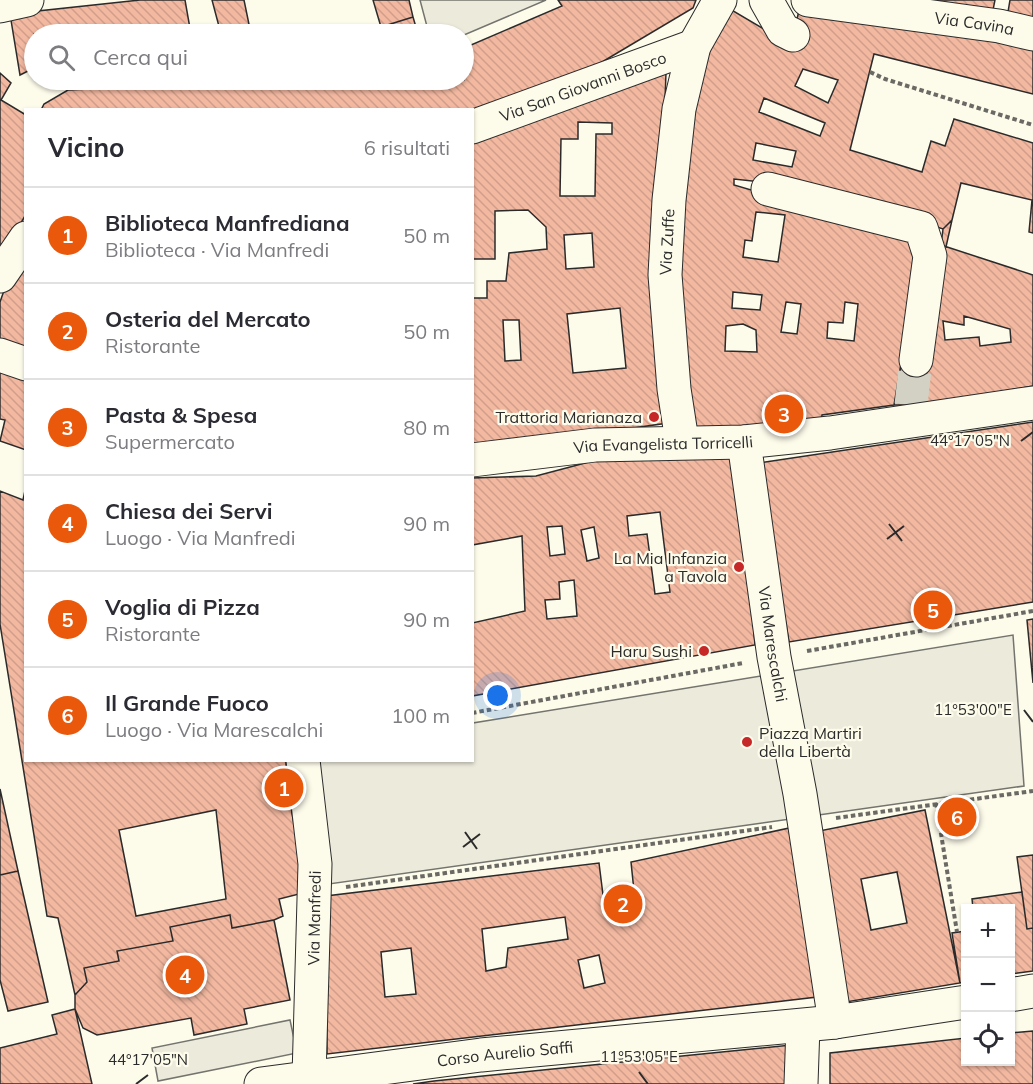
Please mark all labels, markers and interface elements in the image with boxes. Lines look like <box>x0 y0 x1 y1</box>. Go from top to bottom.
street label: Via Cavina <box>933 7 1016 39</box>
search box <box>24 24 474 90</box>
icon: search <box>45 41 78 74</box>
text: Cerca qui <box>93 43 188 71</box>
street label: Via San Giovanni Bosco <box>497 47 669 126</box>
text: Vicino <box>48 131 125 164</box>
text: 6 risultati <box>364 135 450 160</box>
street label: Via Zuffe <box>655 208 679 276</box>
text: Biblioteca Manfrediana <box>105 209 350 237</box>
text: 1 <box>62 223 74 248</box>
text: 50 m <box>403 223 450 248</box>
text: Biblioteca · Via Manfredi <box>105 237 329 262</box>
text: Osteria del Mercato <box>105 305 311 333</box>
text: 2 <box>62 319 74 344</box>
text: 50 m <box>403 319 450 344</box>
text: Ristorante <box>105 333 200 358</box>
pin: 3 <box>764 392 804 436</box>
text: Pasta & Spesa <box>105 401 257 429</box>
place label: Trattoria Marianaza <box>495 407 642 427</box>
marker: Trattoria Marianaza <box>647 410 661 424</box>
text: 3 <box>62 415 74 440</box>
text: 80 m <box>403 415 450 440</box>
text: Supermercato <box>105 429 235 454</box>
street label: Via Evangelista Torricelli <box>572 431 754 458</box>
text: 44°17'05"N <box>930 431 1010 450</box>
text: Chiesa dei Servi <box>105 497 273 525</box>
text: 4 <box>62 511 74 536</box>
text: 90 m <box>403 511 450 536</box>
text: Luogo · Via Manfredi <box>105 525 296 550</box>
place label: La Mia Infanzia a Tavola <box>614 548 727 586</box>
marker: La Mia Infanzia a Tavola <box>732 560 746 574</box>
street label: Via Marescalchi <box>754 585 792 703</box>
pin: 5 <box>914 588 952 632</box>
text: Voglia di Pizza <box>105 593 260 621</box>
text: 5 <box>62 607 74 632</box>
text: 90 m <box>403 607 450 632</box>
text: Ristorante <box>105 621 200 646</box>
place label: Haru Sushi <box>611 641 692 661</box>
marker: Haru Sushi <box>697 644 711 658</box>
your location <box>483 681 512 710</box>
text: Il Grande Fuoco <box>105 689 269 717</box>
text: 11°53'00"E <box>934 700 1012 719</box>
text: 6 <box>62 703 74 728</box>
text: 100 m <box>391 703 450 728</box>
text: Luogo · Via Marescalchi <box>105 717 323 742</box>
place label: Piazza Martiri della Libertà <box>759 723 862 761</box>
marker: Piazza Martiri della Libertà <box>740 735 754 749</box>
pin: 1 <box>264 766 304 810</box>
pin: 6 <box>938 794 976 840</box>
street label: Via Manfredi <box>303 870 325 966</box>
pin: 2 <box>604 882 642 926</box>
map controls <box>961 904 1015 1066</box>
button: + <box>961 904 1015 958</box>
pin: 4 <box>166 952 204 998</box>
button: − <box>961 958 1015 1012</box>
button: locate <box>961 1012 1015 1066</box>
street label: Corso Aurelio Saffi <box>436 1036 574 1071</box>
text: 11°53'05"E <box>600 1047 678 1066</box>
text: 44°17'05"N <box>108 1050 188 1069</box>

